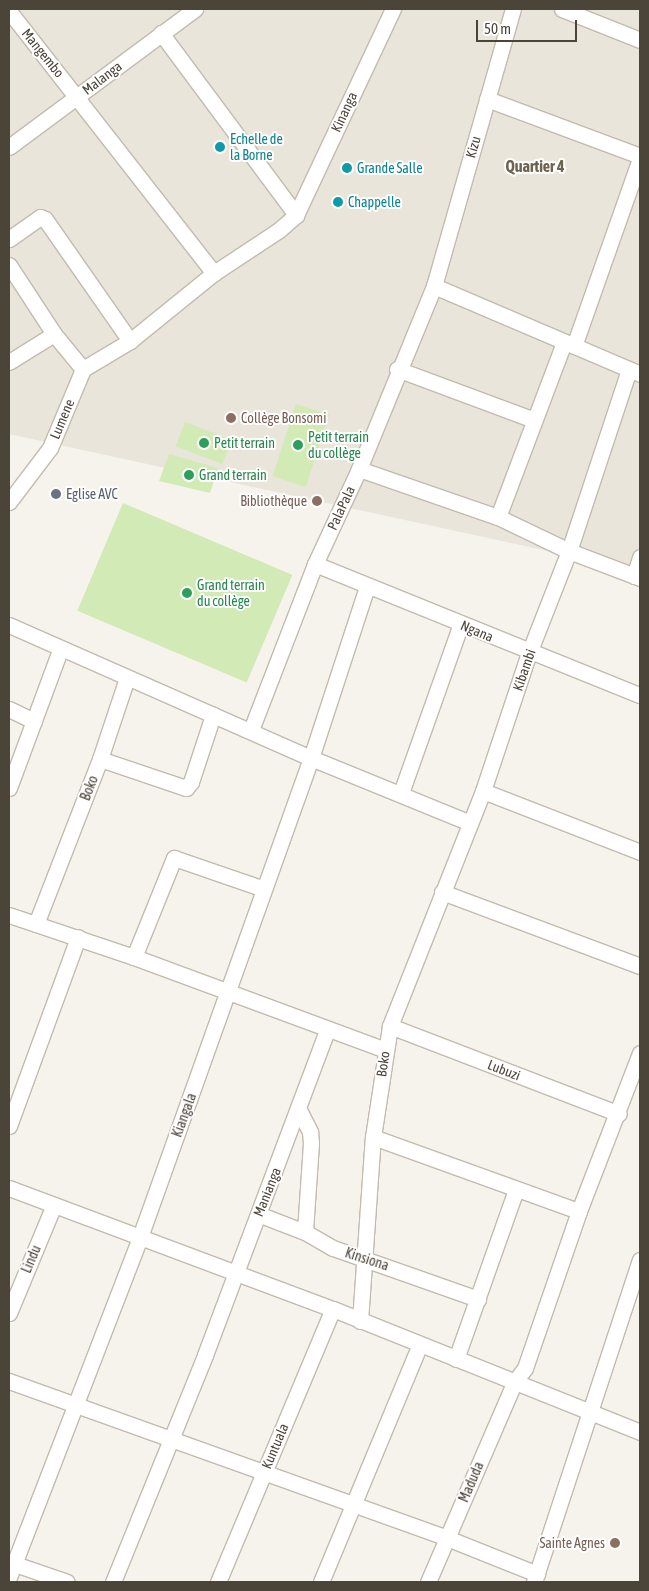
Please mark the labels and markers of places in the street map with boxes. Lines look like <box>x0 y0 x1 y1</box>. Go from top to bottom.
place label: Echelle de la Borne <box>230 131 283 164</box>
marker: Echelle de la Borne <box>214 141 226 153</box>
place label: Grande Salle <box>357 160 423 176</box>
marker: Grande Salle <box>341 162 353 174</box>
place label: Chappelle <box>348 194 401 210</box>
marker: Chappelle <box>332 196 344 208</box>
place label: Collège Bonsomi <box>241 410 326 426</box>
marker: Collège Bonsomi <box>225 412 237 424</box>
place label: Petit terrain du collège <box>308 429 369 462</box>
place label: Petit terrain <box>214 435 275 451</box>
marker: Petit terrain <box>198 437 210 449</box>
marker: Petit terrain du collège <box>292 439 304 451</box>
place label: Grand terrain <box>199 467 267 483</box>
marker: Grand terrain <box>183 469 195 481</box>
place label: Eglise AVC <box>66 486 118 502</box>
marker: Eglise AVC <box>50 488 62 500</box>
place label: Bibliothèque <box>240 493 307 509</box>
marker: Bibliothèque <box>311 495 323 507</box>
place label: Grand terrain du collège <box>197 577 265 610</box>
marker: Grand terrain du collège <box>181 587 193 599</box>
place label: Sainte Agnes <box>539 1535 605 1551</box>
marker: Sainte Agnes <box>609 1537 621 1549</box>

